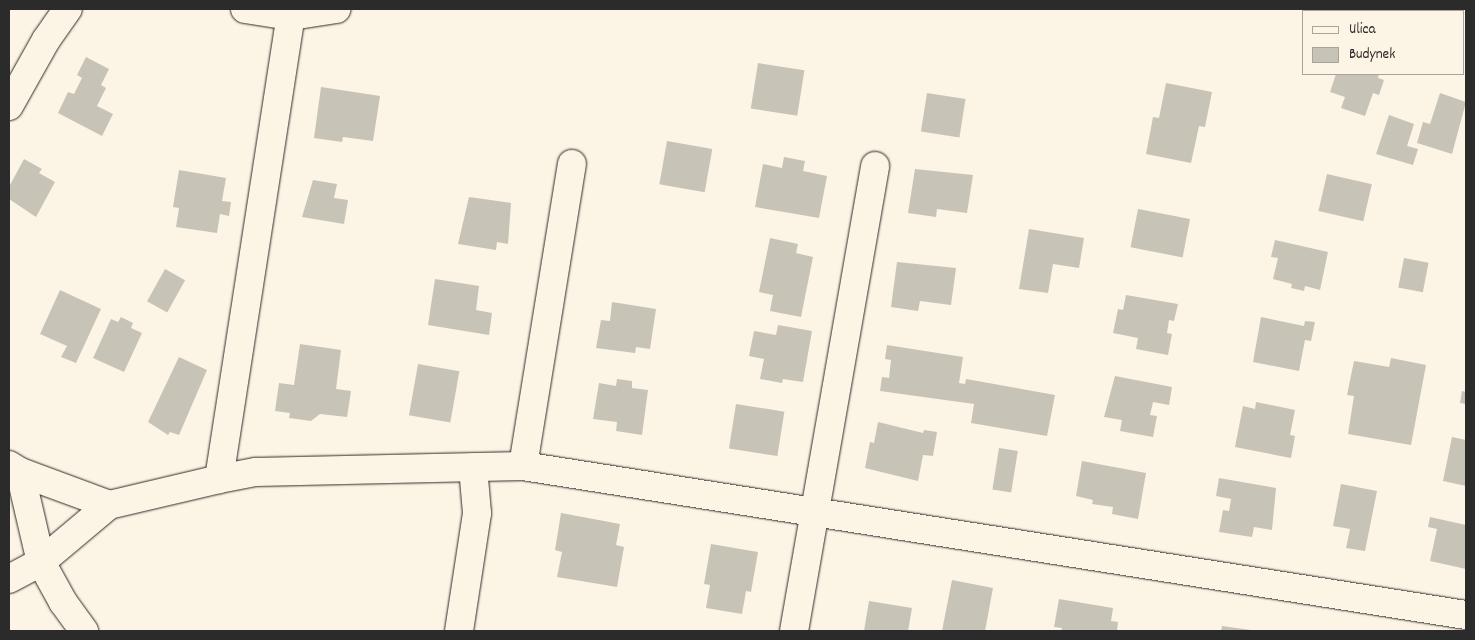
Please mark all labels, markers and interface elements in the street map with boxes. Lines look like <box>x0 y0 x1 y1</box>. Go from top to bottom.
legend <box>1302 10 1465 75</box>
text: Ulica <box>1349 19 1376 41</box>
text: Budynek <box>1349 44 1395 66</box>

